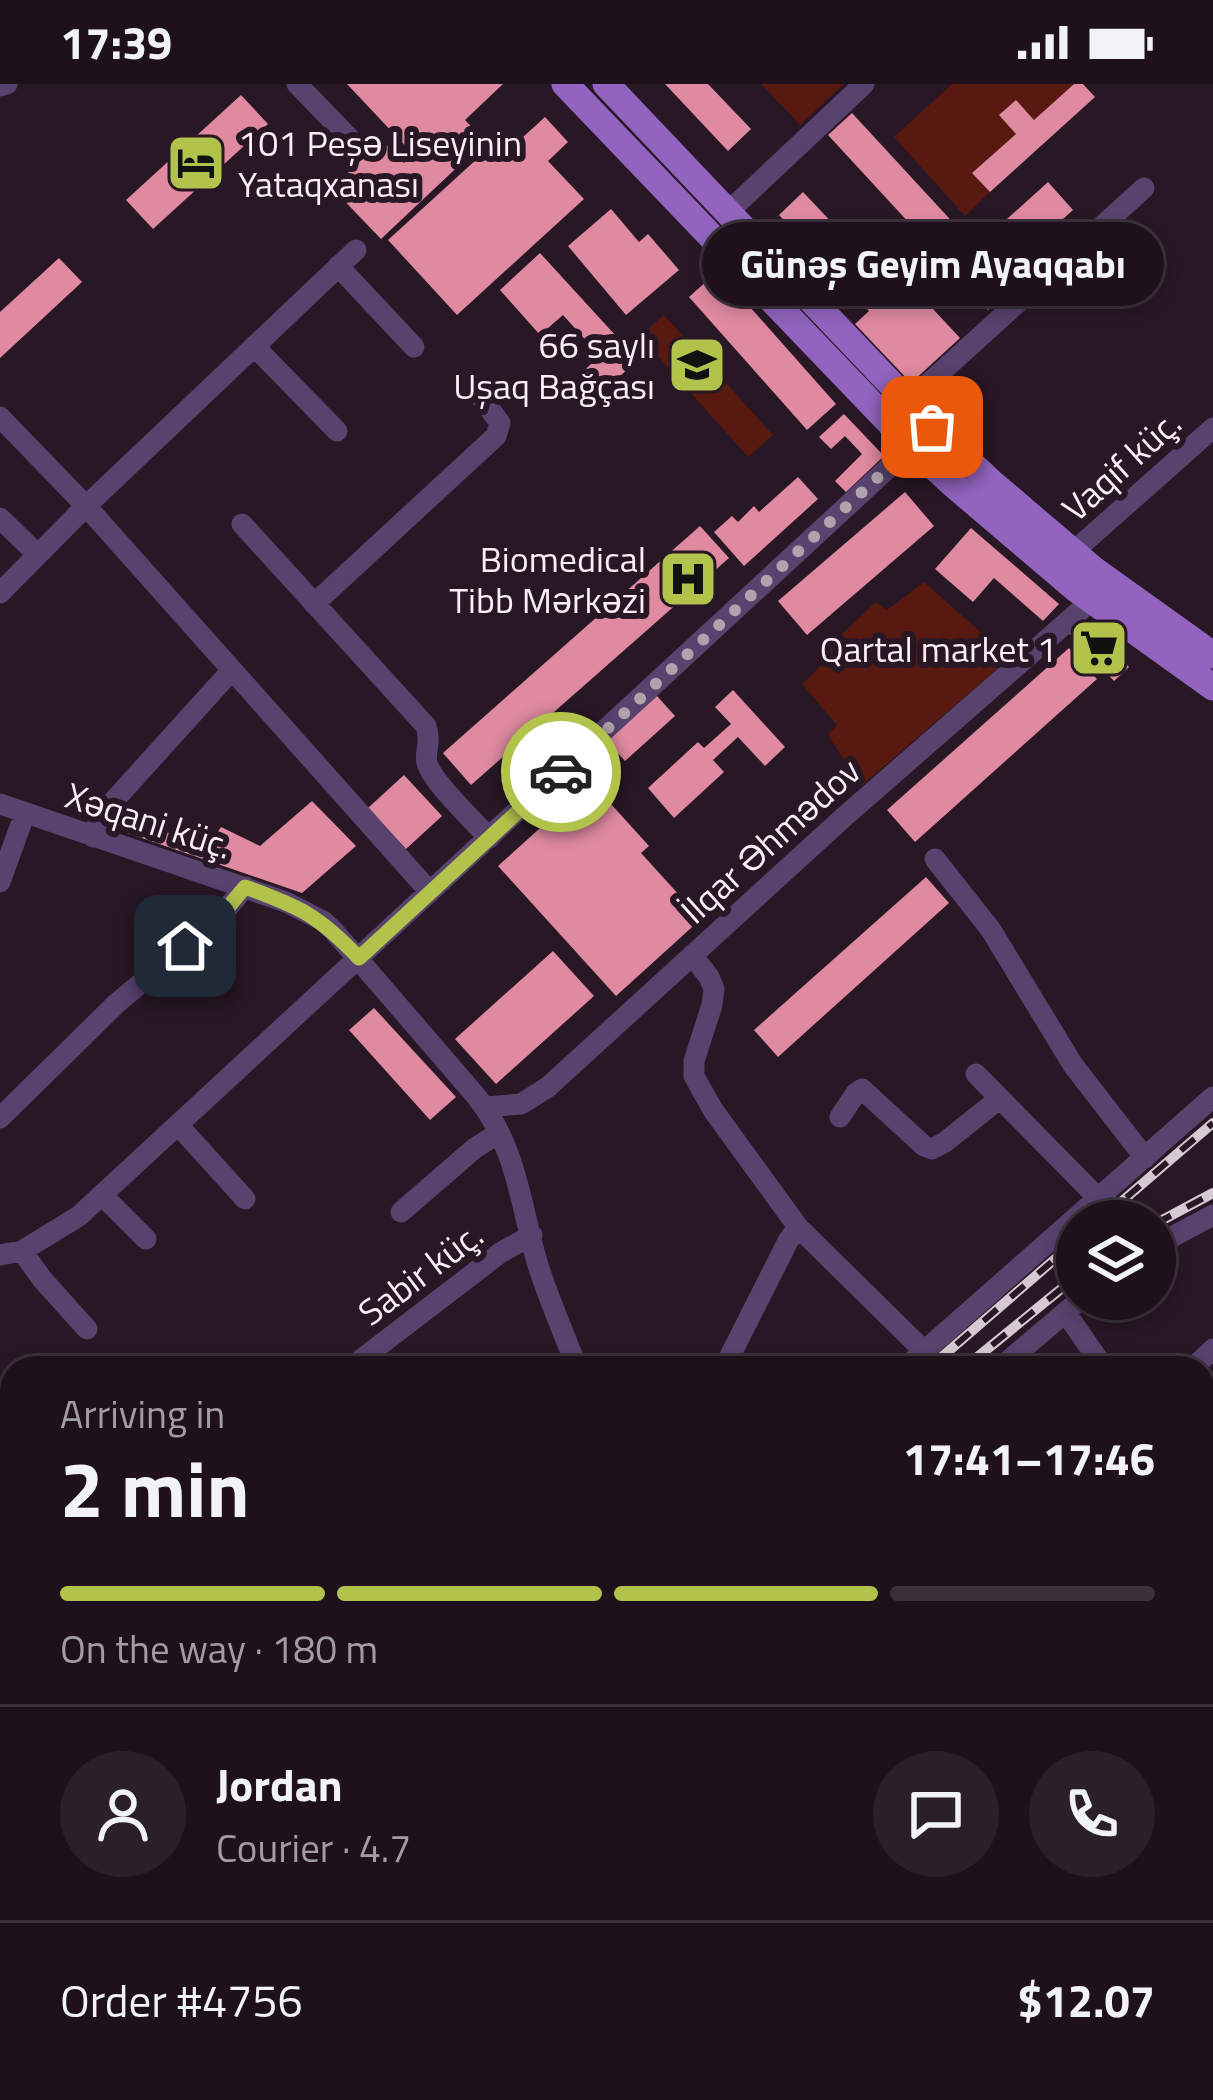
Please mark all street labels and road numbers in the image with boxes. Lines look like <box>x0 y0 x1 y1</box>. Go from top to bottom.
street label: Vaqif küç. <box>1049 396 1193 534</box>
street label: İlqar Əhmədov <box>668 744 872 936</box>
street label: Xəqani küç. <box>59 767 239 873</box>
street label: Sabir küç. <box>346 1208 494 1338</box>

